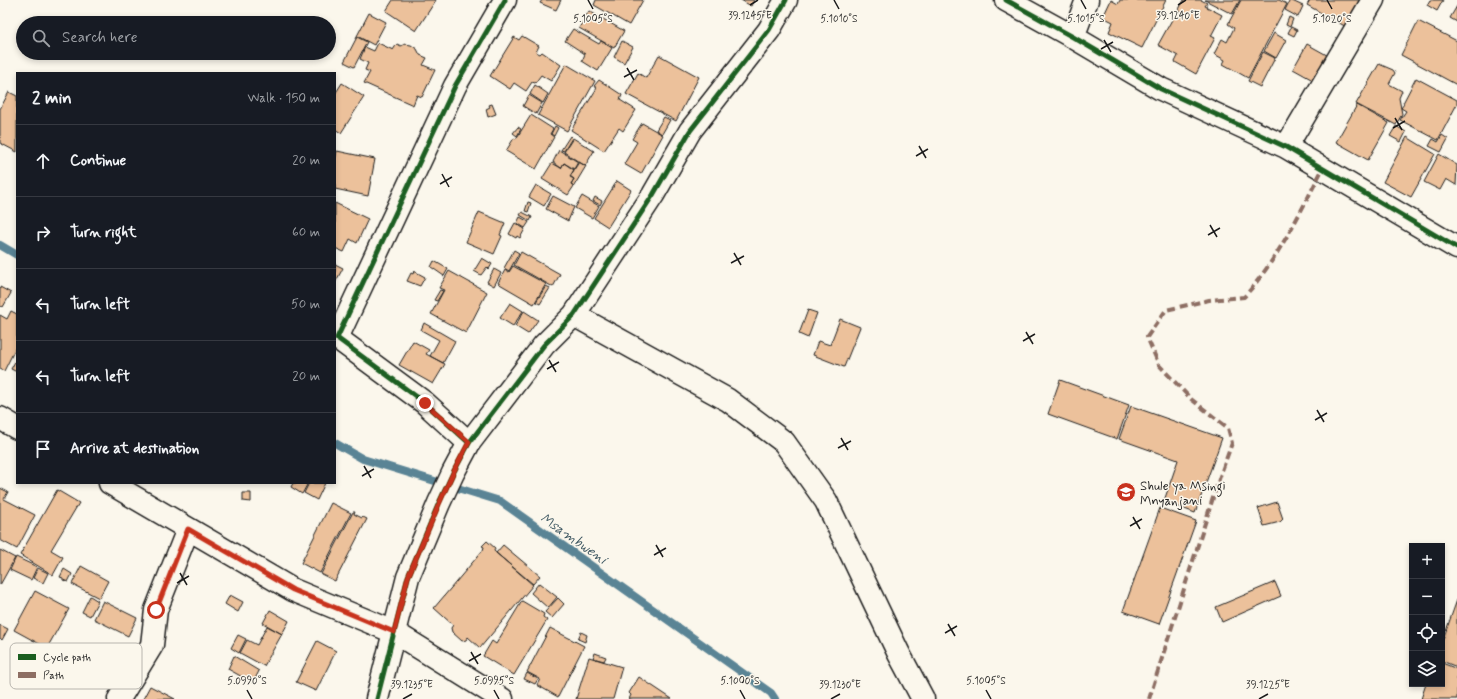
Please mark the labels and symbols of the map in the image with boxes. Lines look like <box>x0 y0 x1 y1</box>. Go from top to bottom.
text: 39.1245°E <box>728 9 772 23</box>
text: 39.1240°E <box>1156 9 1200 23</box>
text: 5.1005°S <box>573 12 613 26</box>
text: 5.1010°S <box>821 12 858 26</box>
text: 5.1015°S <box>1067 12 1105 26</box>
text: 5.1020°S <box>1312 12 1352 26</box>
route end <box>416 394 434 412</box>
place label: Shule ya Msingi Mnyanjani <box>1140 478 1226 510</box>
school or university icon: Shule ya Msingi Mnyanjani <box>1115 481 1137 503</box>
water label: Msambweni <box>537 509 612 569</box>
route start <box>147 601 165 619</box>
legend <box>10 643 142 689</box>
text: Cycle path <box>43 651 91 665</box>
text: Path <box>43 669 64 683</box>
text: 5.0990°S <box>227 674 267 688</box>
text: 5.0995°S <box>474 674 514 688</box>
text: 5.1000°S <box>720 674 760 688</box>
text: 5.1005°S <box>966 674 1006 688</box>
text: 39.1235°E <box>391 678 433 692</box>
text: 39.1230°E <box>819 678 861 692</box>
text: 39.1225°E <box>1246 678 1290 692</box>

